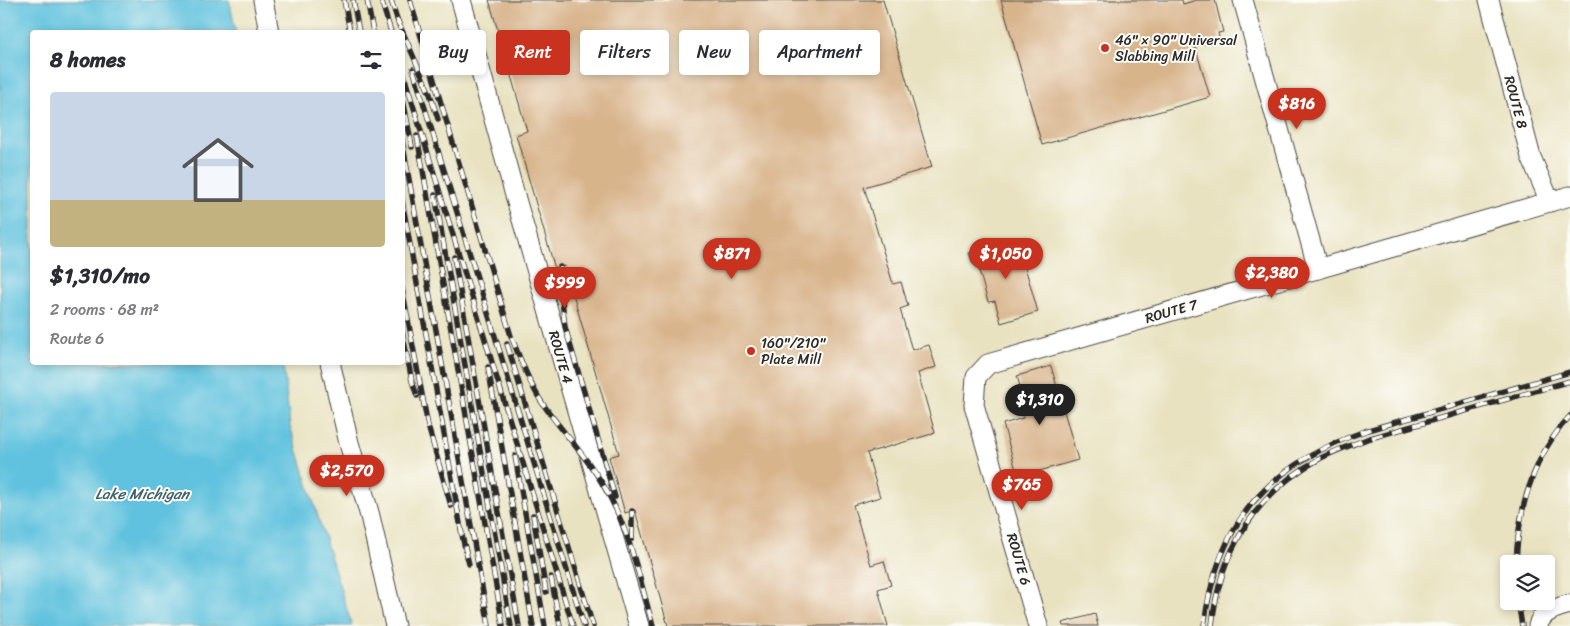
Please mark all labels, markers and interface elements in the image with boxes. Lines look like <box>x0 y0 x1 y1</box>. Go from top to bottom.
place label: 46" × 90" Universal Slabbing Mill <box>1115 28 1238 69</box>
chip: Buy <box>420 30 486 75</box>
chip: Rent <box>496 30 570 75</box>
chip: Filters <box>580 30 669 75</box>
chip: New <box>679 30 749 75</box>
chip: Apartment <box>759 30 880 75</box>
text: 8 homes <box>50 41 125 79</box>
marker: 46" × 90" Universal Slabbing Mill <box>1099 42 1111 54</box>
icon: filters <box>357 46 385 74</box>
street label: ROUTE 8 <box>1496 73 1535 132</box>
pin: $816 <box>1267 88 1327 130</box>
text: $816 <box>1279 89 1315 118</box>
icon: home <box>173 125 263 215</box>
pin: $871 <box>702 238 762 280</box>
pin: $1,050 <box>965 238 1047 280</box>
text: $871 <box>714 239 750 268</box>
text: $1,050 <box>980 239 1032 268</box>
pin: $2,380 <box>1231 256 1313 299</box>
text: $1,310/mo <box>50 257 150 295</box>
text: $2,380 <box>1246 258 1298 287</box>
pin: $999 <box>535 266 595 309</box>
text: $999 <box>545 268 585 297</box>
street label: ROUTE 7 <box>1142 292 1201 331</box>
text: 2 rooms · 68 m² <box>50 295 159 324</box>
text: Route 6 <box>50 324 104 353</box>
street label: ROUTE 4 <box>541 328 580 387</box>
place label: 160"/210" Plate Mill <box>761 331 826 372</box>
marker: 160"/210" Plate Mill <box>745 345 757 357</box>
pin: $1,310 <box>999 384 1081 426</box>
text: $1,310 <box>1016 385 1064 414</box>
pin: $2,570 <box>306 454 388 497</box>
text: $2,570 <box>320 456 374 485</box>
pin: $765 <box>992 468 1052 511</box>
text: $765 <box>1003 470 1041 499</box>
water label: Lake Michigan <box>95 481 191 507</box>
street label: ROUTE 6 <box>999 530 1038 588</box>
map controls <box>1500 555 1555 610</box>
button: layers <box>1500 555 1555 610</box>

